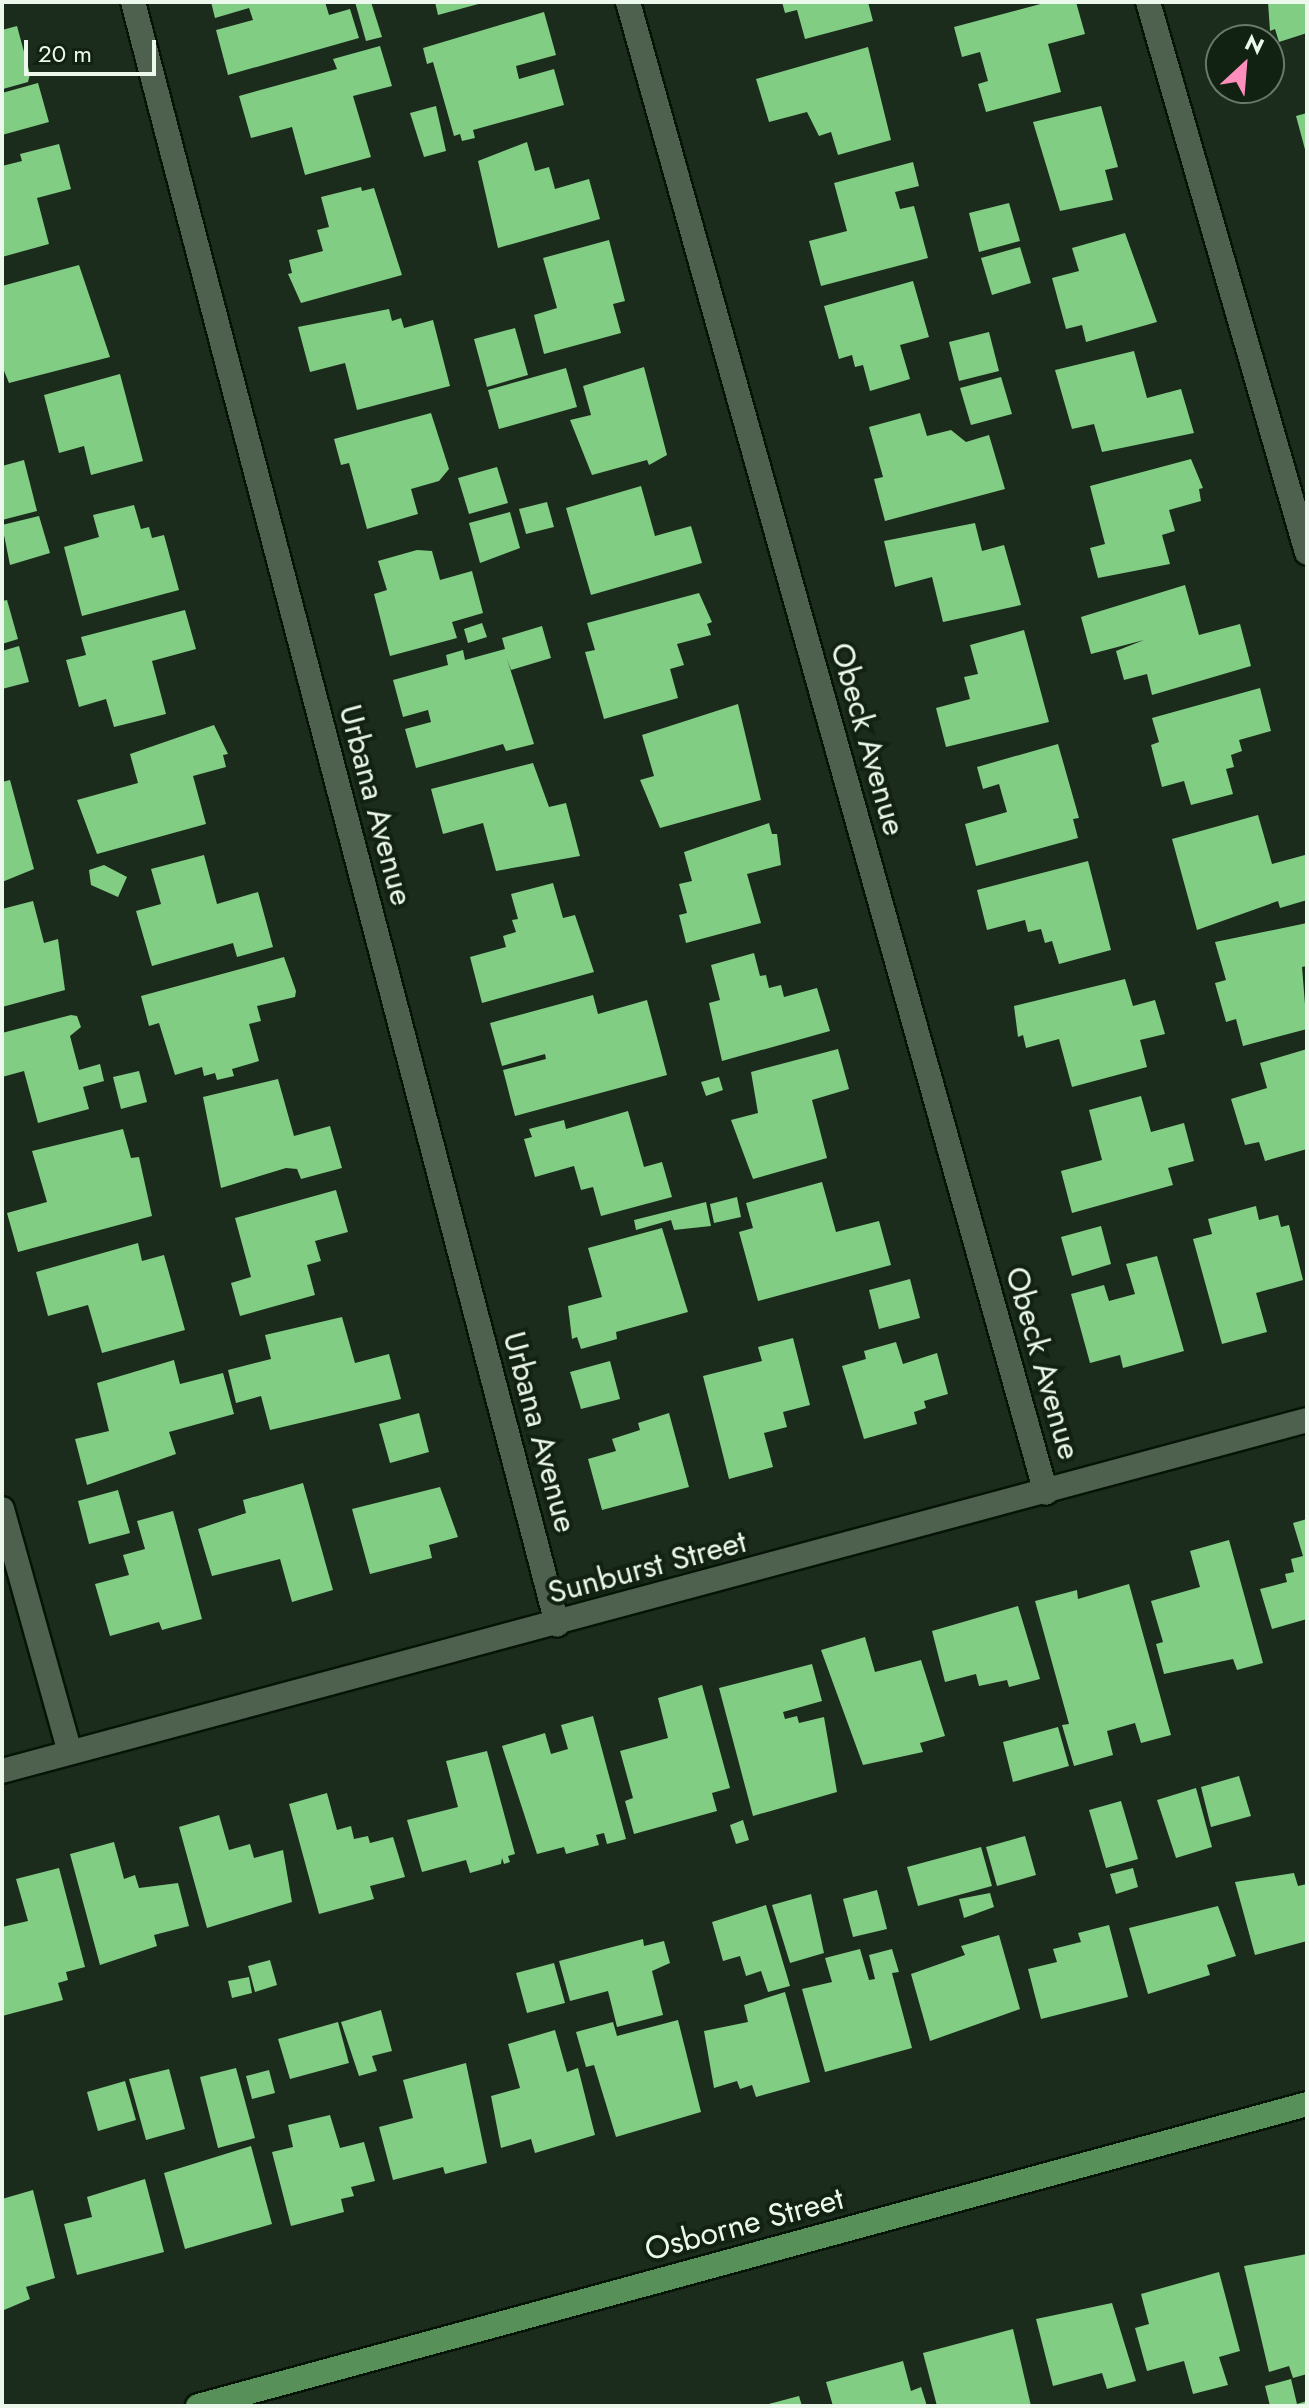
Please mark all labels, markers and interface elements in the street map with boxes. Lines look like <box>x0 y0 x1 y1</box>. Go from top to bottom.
scale bar <box>28 24 160 74</box>
north arrow <box>1205 24 1285 104</box>
text: N <box>1240 26 1270 62</box>
text: 20 m <box>38 36 92 71</box>
street label: Obeck Avenue <box>822 638 914 840</box>
street label: Urbana Avenue <box>331 700 421 910</box>
street label: Obeck Avenue <box>997 1262 1089 1464</box>
street label: Urbana Avenue <box>495 1327 585 1537</box>
street label: Sunburst Street <box>544 1522 750 1612</box>
street label: Osborne Street <box>640 2179 848 2269</box>

